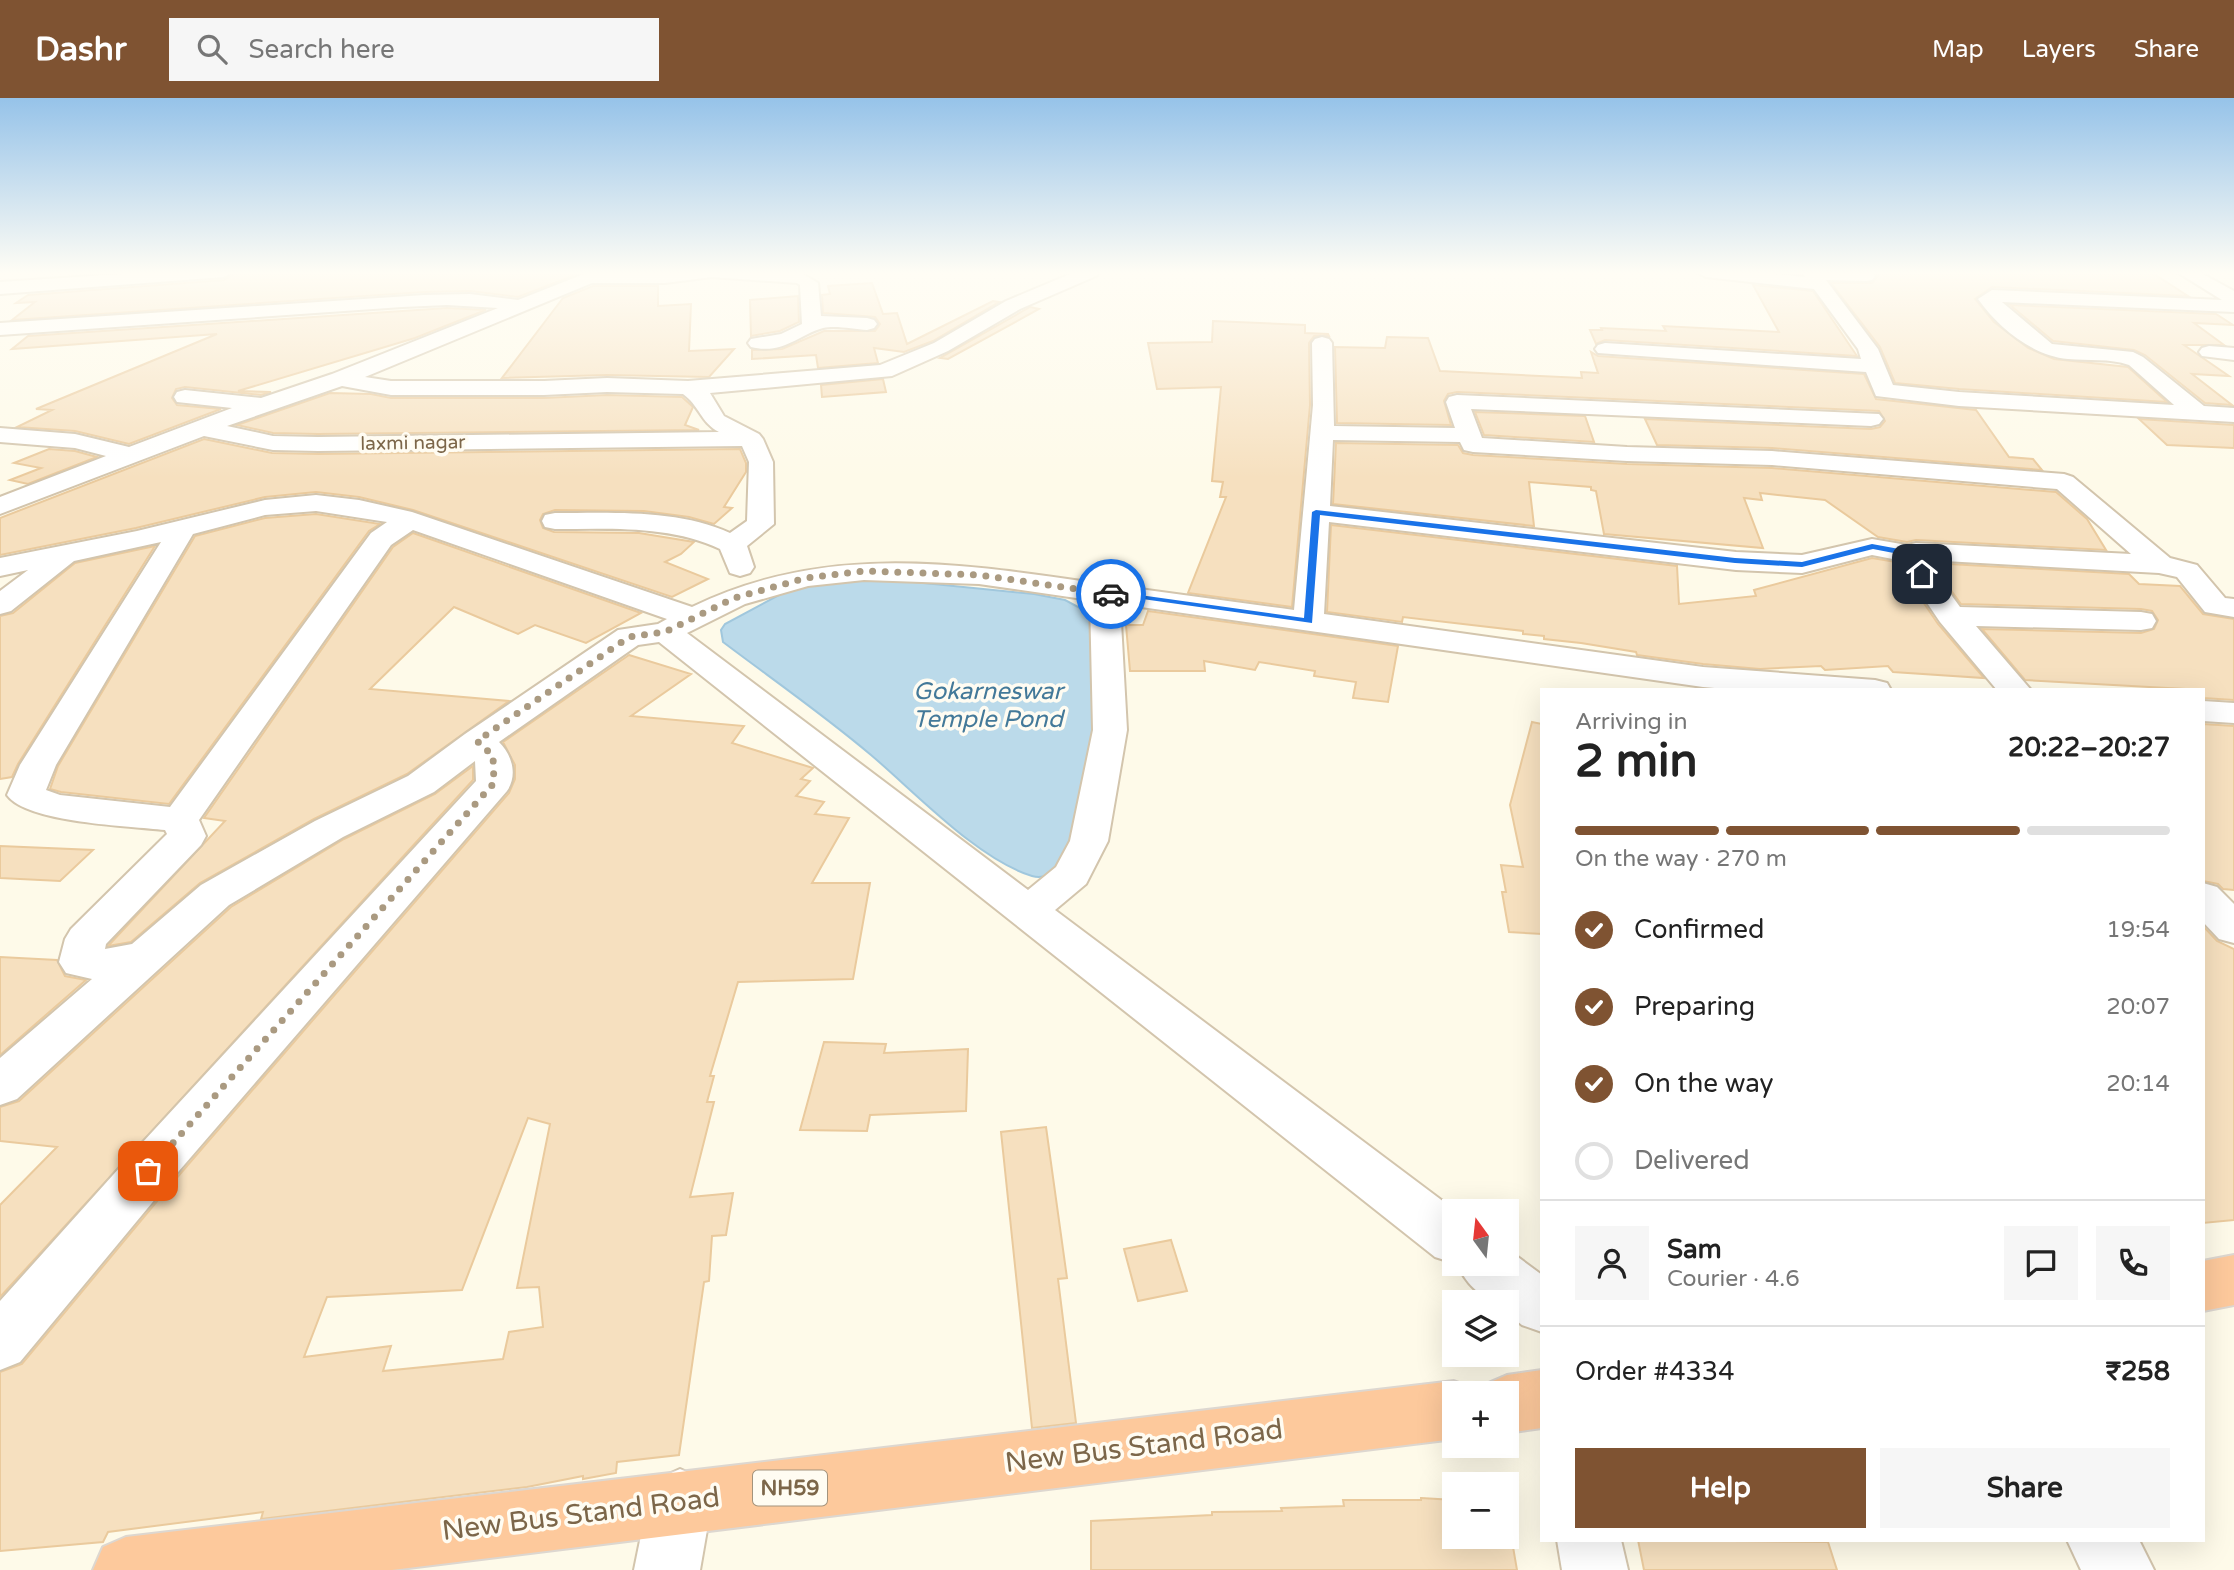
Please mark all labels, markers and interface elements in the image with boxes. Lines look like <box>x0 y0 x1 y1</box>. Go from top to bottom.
search box <box>169 18 659 81</box>
text: Dashr <box>35 30 127 69</box>
icon: search <box>193 30 231 68</box>
text: Search here <box>249 34 395 65</box>
text: Map <box>1932 35 1984 64</box>
text: Layers <box>2022 35 2096 64</box>
text: Share <box>2134 35 2199 64</box>
street label: laxmi nagar <box>360 431 466 455</box>
pin <box>1892 544 1952 604</box>
icon: home <box>1903 555 1941 593</box>
courier <box>1076 559 1146 629</box>
icon: car <box>1092 575 1130 613</box>
water label: Gokarneswar Temple Pond <box>913 677 1066 734</box>
text: Arriving in <box>1575 708 1688 736</box>
text: 20:22–20:27 <box>2008 732 2170 763</box>
text: 2 min <box>1575 734 1698 789</box>
text: On the way · 270 m <box>1575 845 1787 873</box>
icon: check <box>1575 911 1613 949</box>
text: Confirmed <box>1634 914 1764 945</box>
text: 19:54 <box>2106 916 2170 944</box>
icon: check <box>1575 988 1613 1026</box>
text: Preparing <box>1634 991 1755 1022</box>
text: 20:07 <box>2106 993 2170 1021</box>
icon: check <box>1575 1065 1613 1103</box>
text: On the way <box>1634 1068 1774 1099</box>
text: 20:14 <box>2106 1070 2170 1098</box>
pin <box>118 1141 178 1201</box>
text: Delivered <box>1634 1145 1750 1176</box>
icon: bag <box>129 1152 167 1190</box>
north arrow <box>1442 1199 1519 1276</box>
map controls <box>1442 1199 1519 1549</box>
button: person <box>1575 1226 1649 1300</box>
button: chat <box>2004 1226 2078 1300</box>
button: phone <box>2096 1226 2170 1300</box>
text: Sam <box>1667 1234 1722 1265</box>
text: Courier · 4.6 <box>1667 1265 1800 1293</box>
button: layers <box>1442 1290 1519 1367</box>
text: Order #4334 <box>1575 1356 1735 1387</box>
text: ₹258 <box>2106 1356 2170 1387</box>
button: + <box>1442 1381 1519 1458</box>
street label: New Bus Stand Road <box>1003 1412 1285 1480</box>
button: Help <box>1575 1448 1866 1528</box>
button: Share <box>1880 1448 2170 1528</box>
road number: NH59 <box>753 1470 827 1506</box>
button: − <box>1442 1472 1519 1549</box>
street label: New Bus Stand Road <box>440 1480 722 1548</box>

